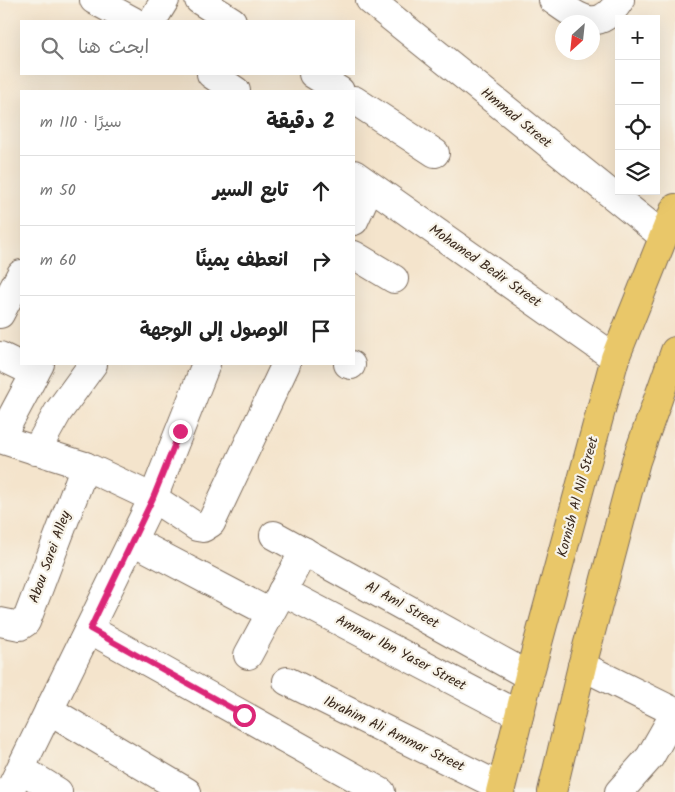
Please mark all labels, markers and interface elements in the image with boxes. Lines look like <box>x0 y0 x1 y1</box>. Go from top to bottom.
north arrow <box>555 15 600 60</box>
map controls <box>615 15 660 195</box>
button: + <box>615 15 660 60</box>
search box <box>20 20 355 75</box>
text: ابحث هنا <box>78 33 149 63</box>
icon: search <box>38 34 66 62</box>
button: − <box>615 60 660 105</box>
street label: Hmmad Street <box>476 82 557 154</box>
button: locate <box>615 105 660 150</box>
text: 2 دقيقة <box>266 106 335 139</box>
text: سيرًا · 110 m <box>40 110 122 135</box>
button: layers <box>615 150 660 195</box>
text: تابع السير <box>213 176 288 206</box>
icon: ahead <box>307 177 335 205</box>
text: 50 m <box>40 178 76 203</box>
street label: Mohamed Bedir Street <box>424 219 546 313</box>
text: انعطف يمينًا <box>196 246 288 276</box>
icon: right <box>307 247 335 275</box>
text: 60 m <box>40 248 76 273</box>
text: الوصول إلى الوجهة <box>140 316 288 346</box>
icon: arrive <box>307 317 335 345</box>
route end <box>169 420 192 443</box>
street label: Kornish Al Nil Street <box>551 434 605 560</box>
street label: Abou Sarei Alley <box>23 507 77 606</box>
street label: Al Aml Street <box>361 576 444 635</box>
street label: Ammar Ibn Yaser Street <box>332 609 471 697</box>
street label: Ibrahim Ali Ammar Street <box>320 690 469 778</box>
route start <box>233 704 256 727</box>

